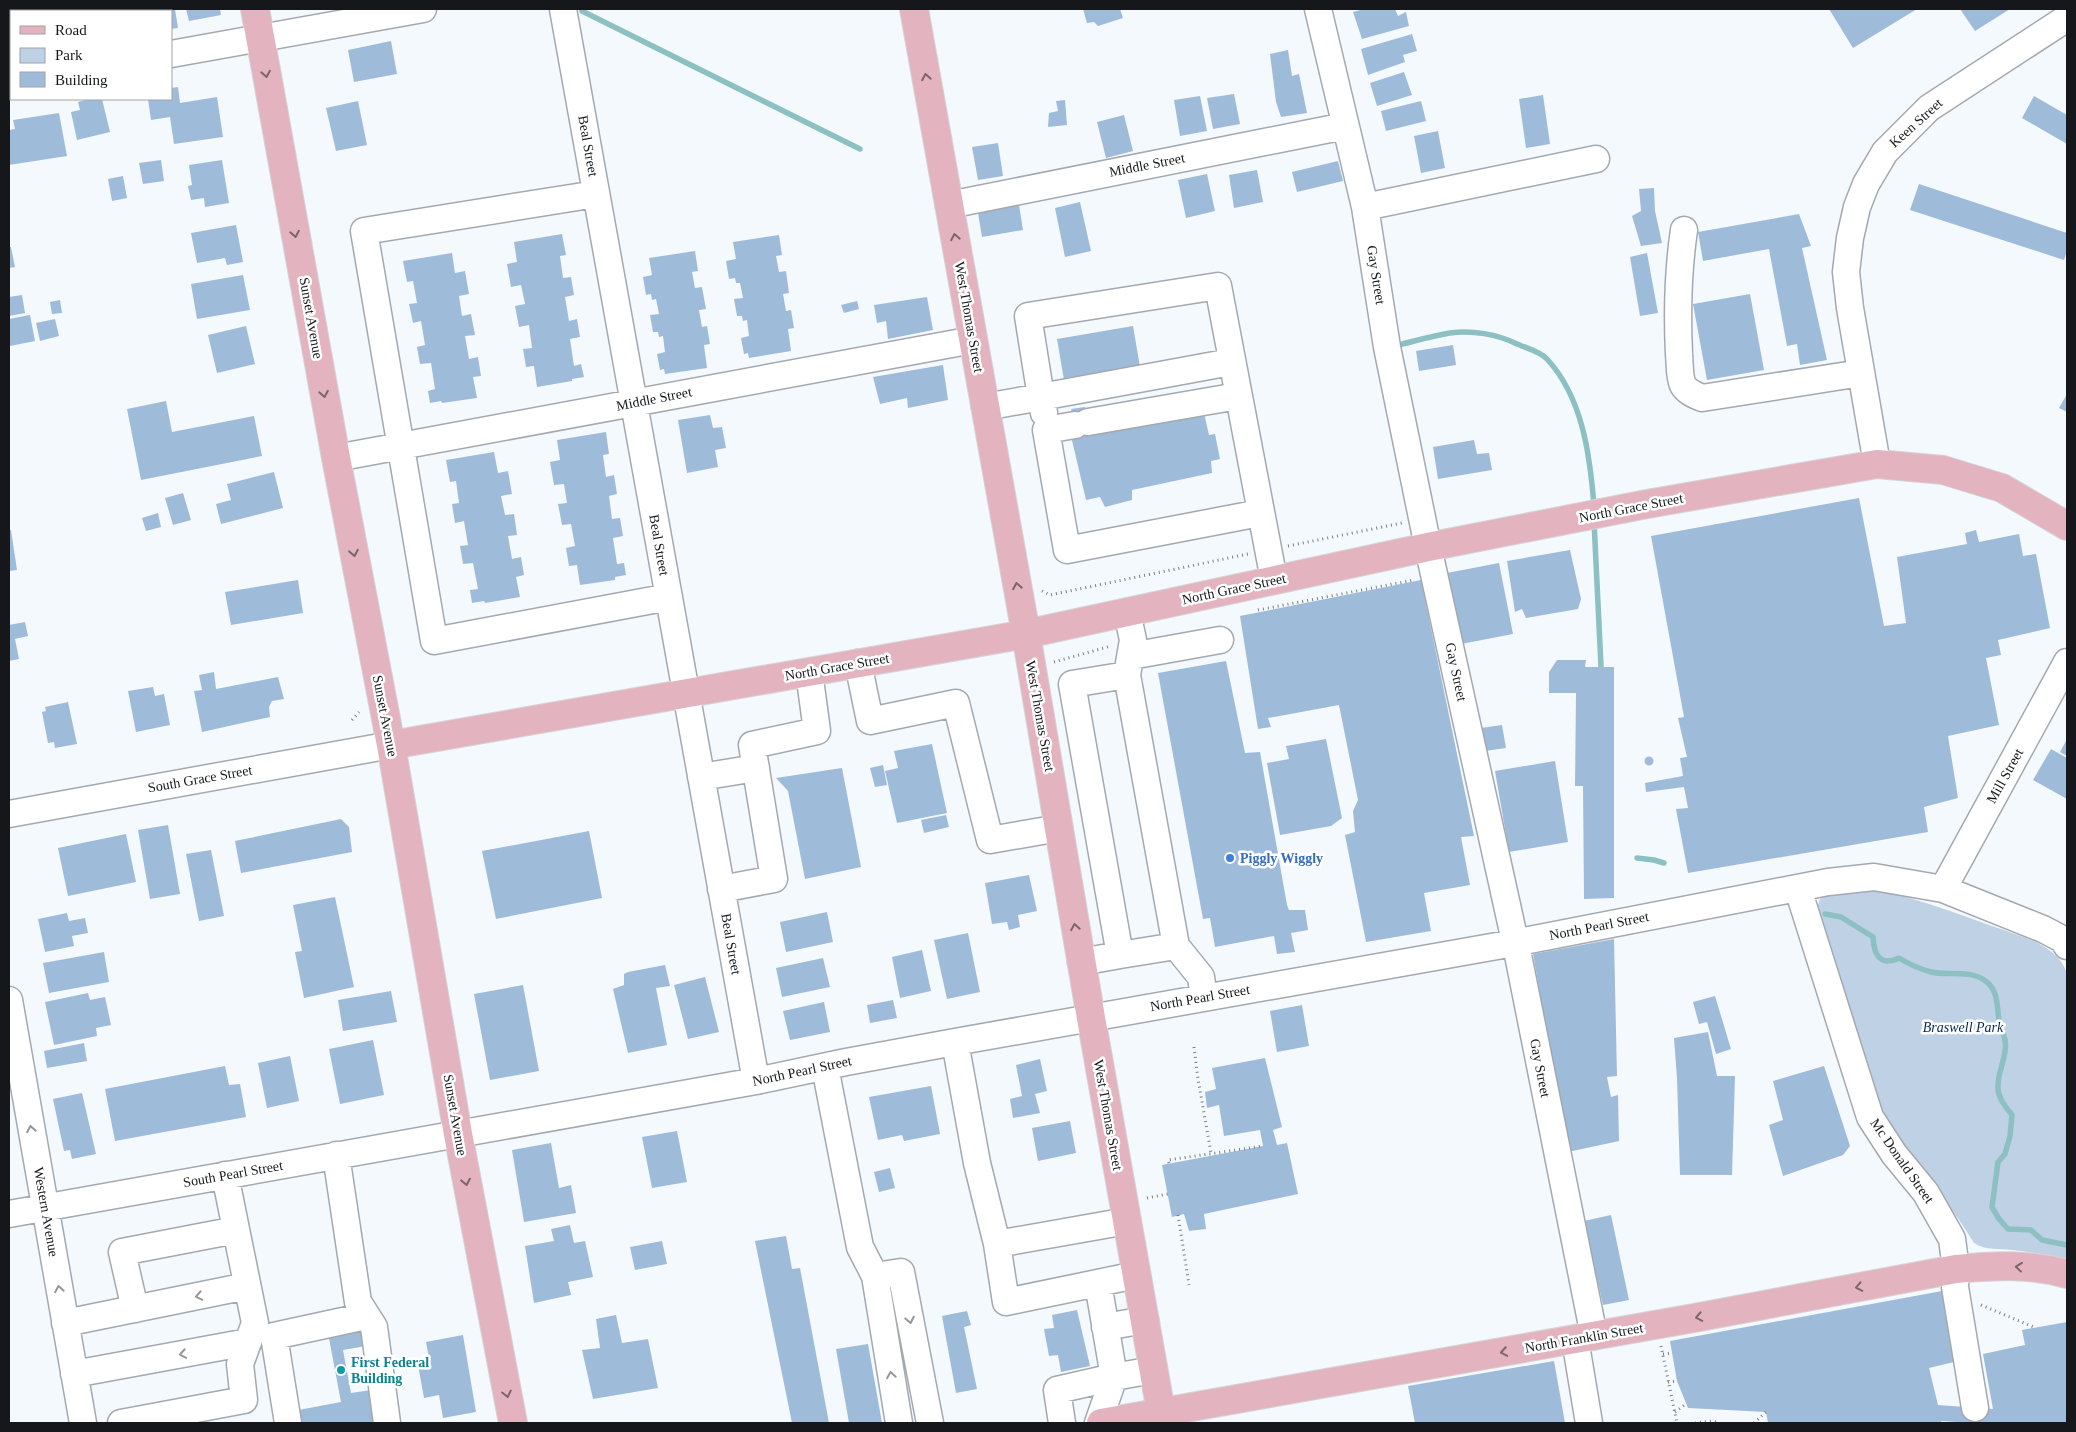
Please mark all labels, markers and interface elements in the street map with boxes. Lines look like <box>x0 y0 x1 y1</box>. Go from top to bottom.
legend <box>10 10 172 100</box>
text: Road <box>55 22 87 38</box>
text: Park <box>55 47 83 63</box>
one-way arrow <box>261 70 271 78</box>
text: Building <box>55 72 108 88</box>
one-way arrow <box>921 73 932 81</box>
street label: Keen Street <box>1887 95 1946 151</box>
street label: Beal Street <box>575 114 601 178</box>
street label: Middle Street <box>1108 150 1186 180</box>
one-way arrow <box>290 229 300 238</box>
one-way arrow <box>950 232 960 241</box>
street label: Gay Street <box>1364 244 1388 306</box>
street label: West Thomas Street <box>952 260 986 374</box>
street label: Sunset Avenue <box>296 276 326 360</box>
street label: Middle Street <box>615 384 693 414</box>
one-way arrow <box>319 389 329 398</box>
street label: North Grace Street <box>1578 491 1684 525</box>
street label: Beal Street <box>646 513 672 577</box>
one-way arrow <box>349 549 359 558</box>
street label: North Grace Street <box>1181 571 1287 607</box>
one-way arrow <box>1013 582 1023 591</box>
street label: Gay Street <box>1442 641 1470 703</box>
street label: North Grace Street <box>784 650 890 684</box>
street label: West Thomas Street <box>1023 659 1057 773</box>
street label: Sunset Avenue <box>370 674 400 758</box>
street label: Mill Street <box>1984 746 2026 806</box>
street label: South Grace Street <box>147 762 253 796</box>
place label: Piggly Wiggly <box>1240 851 1323 866</box>
marker: Piggly Wiggly <box>1224 852 1236 864</box>
street label: North Pearl Street <box>1548 909 1650 943</box>
street label: Beal Street <box>718 912 744 976</box>
one-way arrow <box>1071 923 1081 931</box>
street label: North Pearl Street <box>1149 982 1251 1014</box>
park label: Braswell Park <box>1923 1020 2004 1035</box>
street label: Gay Street <box>1527 1037 1553 1099</box>
street label: North Pearl Street <box>751 1053 853 1089</box>
street label: West Thomas Street <box>1091 1058 1125 1172</box>
street label: Sunset Avenue <box>440 1073 470 1157</box>
street label: Mc Donald Street <box>1867 1116 1937 1206</box>
one-way arrow <box>27 1125 37 1133</box>
street label: South Pearl Street <box>182 1158 284 1190</box>
street label: Western Avenue <box>31 1166 61 1258</box>
one-way arrow <box>461 1177 471 1186</box>
one-way arrow <box>2015 1262 2023 1273</box>
one-way arrow <box>1854 1281 1863 1292</box>
one-way arrow <box>55 1285 65 1293</box>
one-way arrow <box>195 1290 204 1301</box>
one-way arrow <box>1695 1312 1703 1322</box>
one-way arrow <box>905 1316 915 1325</box>
street label: North Franklin Street <box>1524 1320 1644 1356</box>
one-way arrow <box>1500 1346 1509 1356</box>
one-way arrow <box>178 1349 187 1359</box>
place label: First Federal Building <box>351 1355 429 1386</box>
marker: First Federal Building <box>335 1364 347 1376</box>
one-way arrow <box>887 1371 897 1379</box>
one-way arrow <box>501 1390 512 1399</box>

